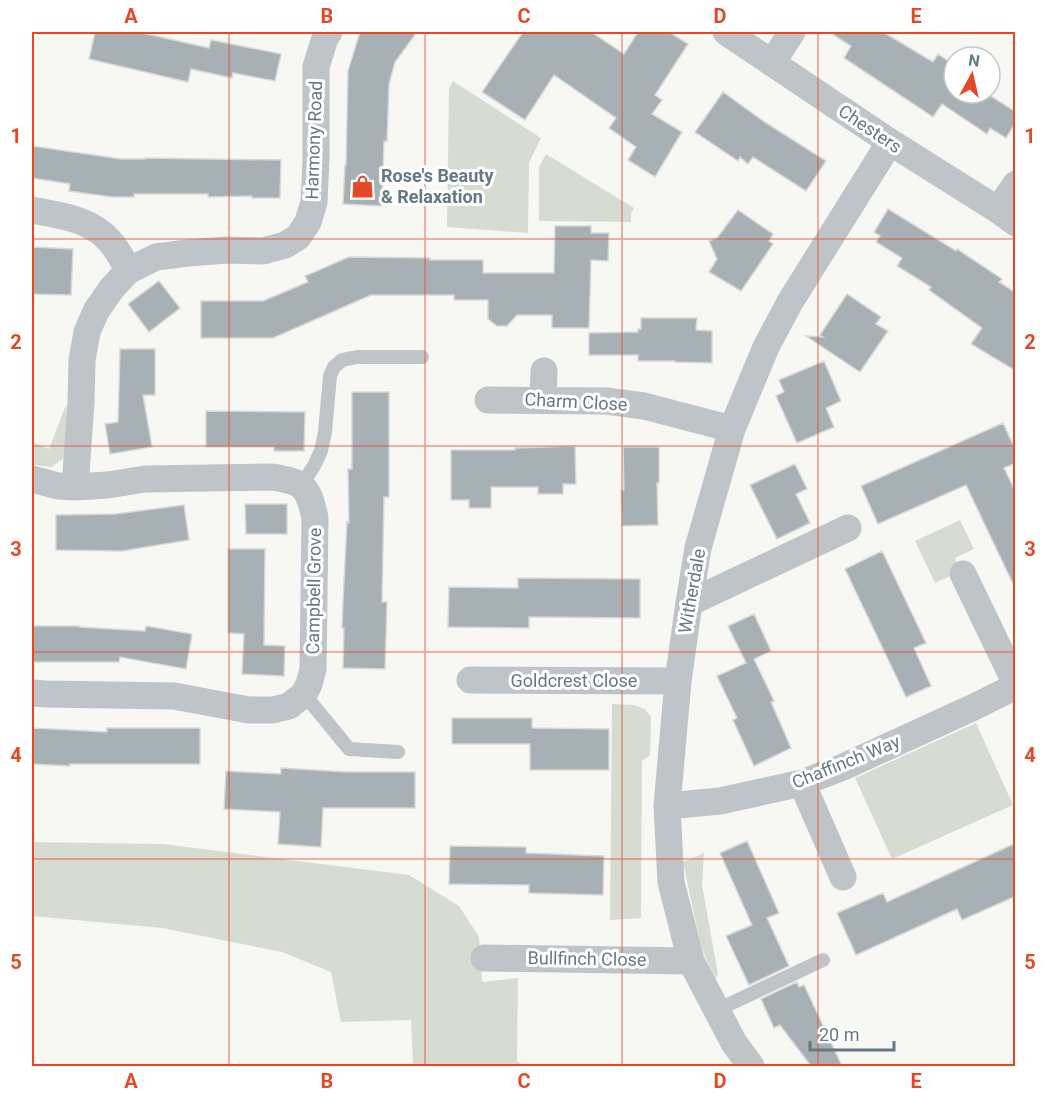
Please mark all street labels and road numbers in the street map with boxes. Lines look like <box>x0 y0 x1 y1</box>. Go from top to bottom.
street label: Harmony Road <box>301 80 326 200</box>
street label: Chesters <box>835 100 906 157</box>
street label: Charm Close <box>524 388 628 415</box>
street label: Campbell Grove <box>302 527 325 655</box>
street label: Witherdale <box>674 547 709 635</box>
street label: Goldcrest Close <box>511 670 637 691</box>
street label: Chaffinch Way <box>789 730 903 793</box>
street label: Bullfinch Close <box>527 947 647 970</box>

